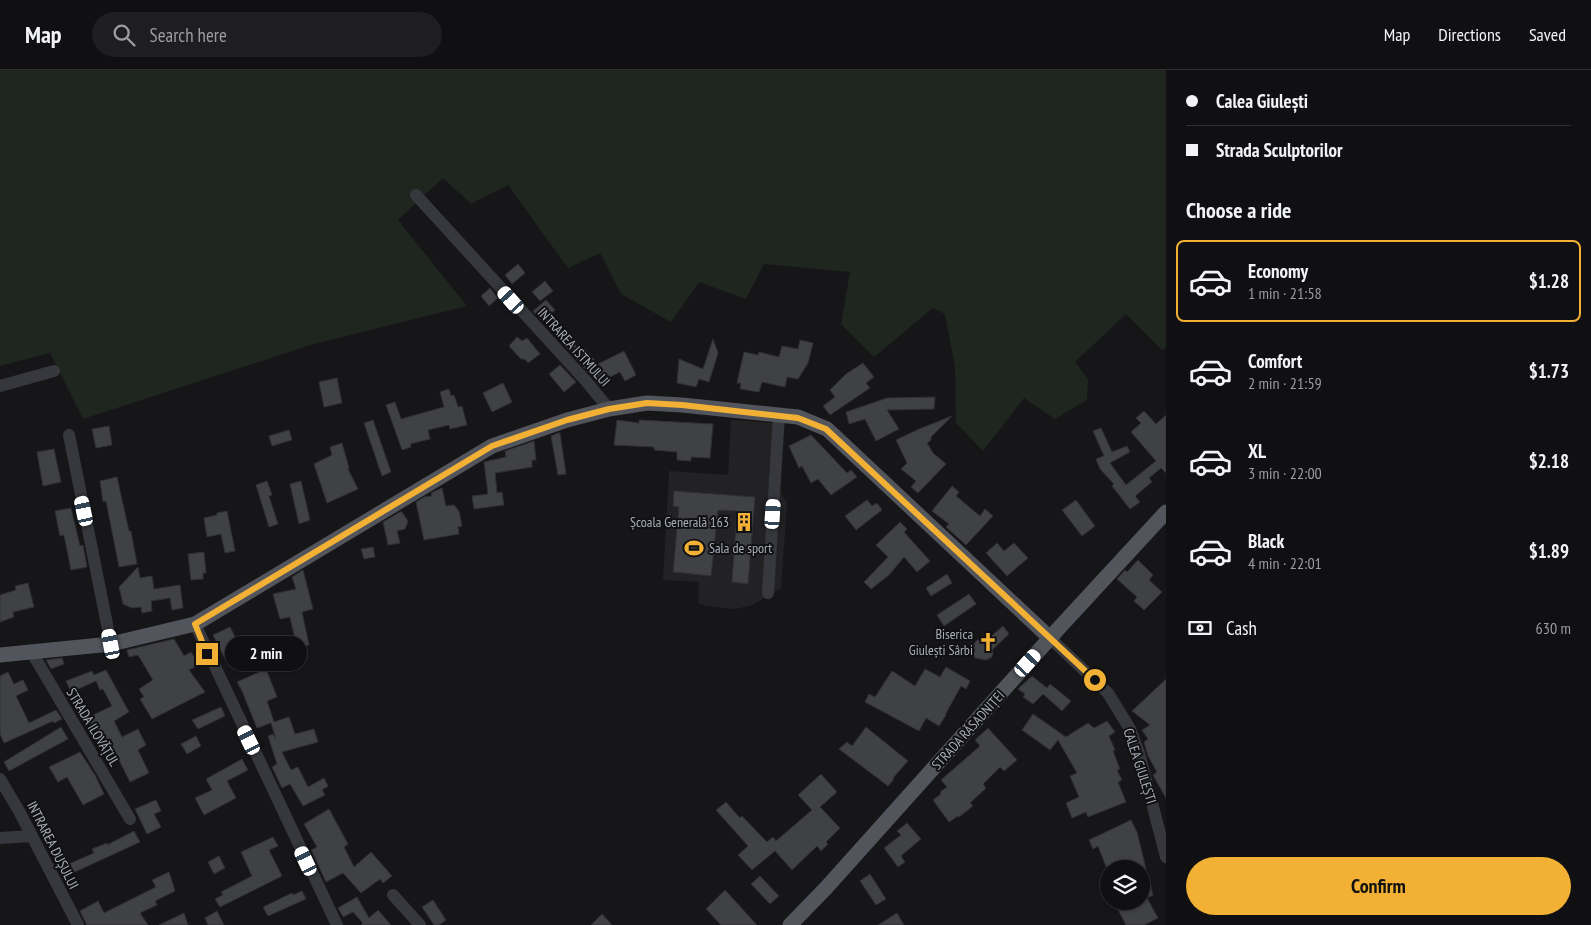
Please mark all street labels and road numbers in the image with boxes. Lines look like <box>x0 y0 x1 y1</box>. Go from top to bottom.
street label: INTRAREA ISTMULUI <box>534 304 614 390</box>
street label: STRADA ILOVĂȚUL <box>63 685 124 770</box>
street label: STRADA RĂSADNIȚEI <box>928 687 1008 773</box>
street label: CALEA GIULEȘTI <box>1119 726 1161 806</box>
street label: INTRAREA DUȘULUI <box>23 798 83 892</box>

